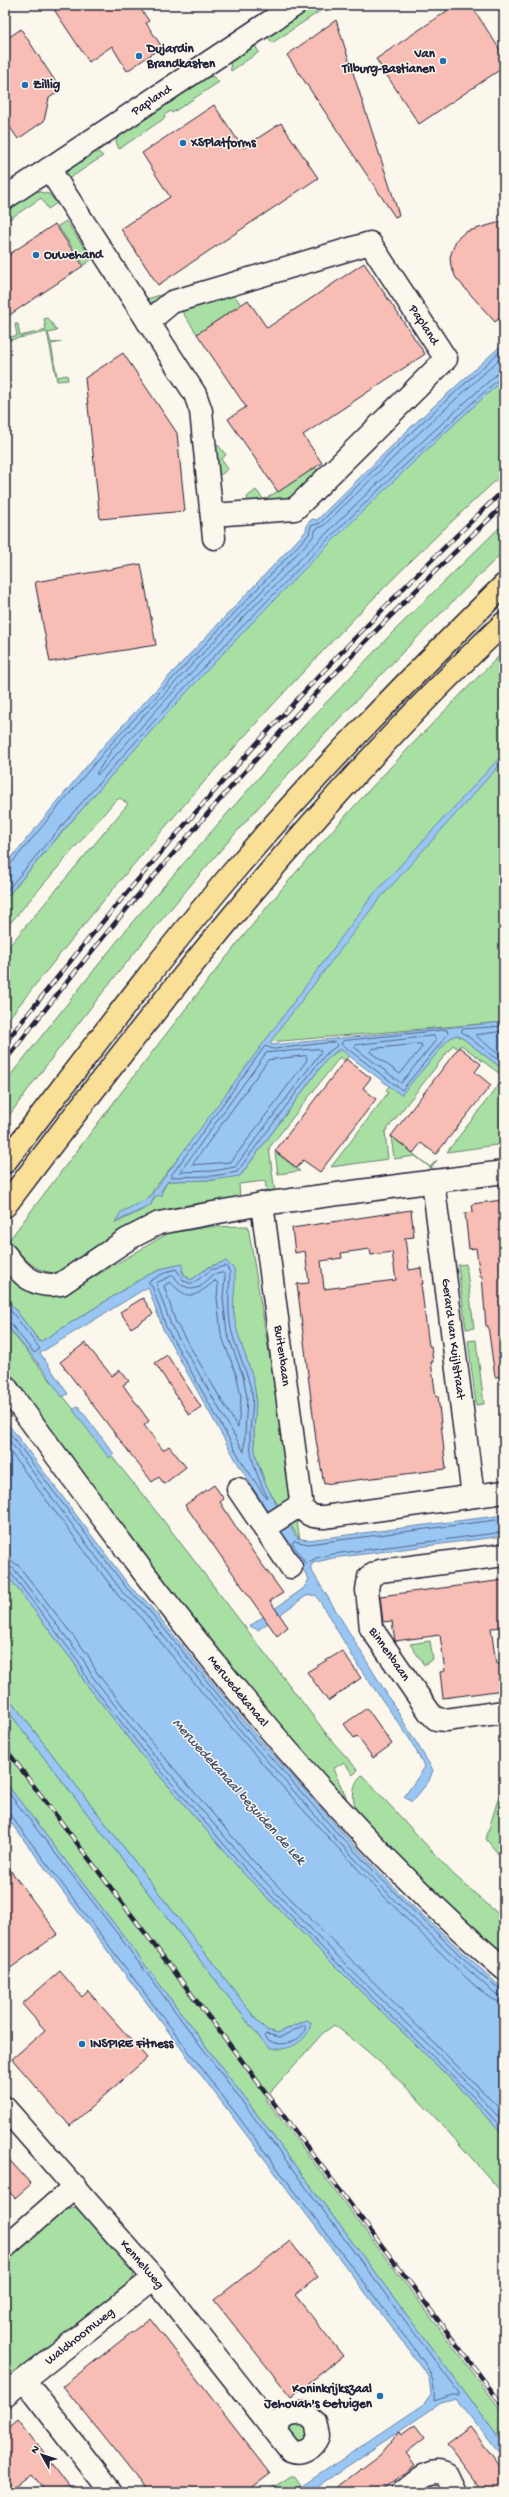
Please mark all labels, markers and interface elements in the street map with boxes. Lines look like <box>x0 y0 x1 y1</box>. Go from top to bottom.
place label: Dujardin Brandkasten <box>146 42 216 72</box>
place label: Van Tilburg-Bastianen <box>341 47 436 77</box>
marker: Dujardin Brandkasten <box>134 51 144 61</box>
marker: Van Tilburg-Bastianen <box>438 56 448 66</box>
place label: Zillig <box>33 78 61 93</box>
marker: Zillig <box>20 80 30 90</box>
street label: Papland <box>128 81 175 120</box>
place label: XSPlatforms <box>190 135 257 151</box>
marker: XSPlatforms <box>178 138 188 148</box>
place label: Ouwehand <box>44 248 104 263</box>
marker: Ouwehand <box>31 250 41 260</box>
street label: Papland <box>405 301 443 349</box>
street label: Gerard van Kuijlstraat <box>438 1277 468 1402</box>
street label: Buitenbaan <box>270 1323 294 1388</box>
street label: Binnenbaan <box>365 1624 414 1685</box>
street label: Merwedekanaal <box>204 1653 272 1730</box>
water label: Merwedekanaal bezuiden de Lek <box>168 1715 309 1870</box>
place label: INSPIRE Fitness <box>90 2037 174 2052</box>
marker: INSPIRE Fitness <box>77 2039 87 2049</box>
street label: Kennelweg <box>117 2237 167 2292</box>
street label: Waldhoornweg <box>42 2304 117 2368</box>
place label: Koninkrijkszaal Jehovah's Getuigen <box>263 2382 373 2412</box>
marker: Koninkrijkszaal Jehovah's Getuigen <box>375 2391 385 2401</box>
north arrow <box>22 2435 62 2475</box>
text: N <box>29 2443 43 2457</box>

